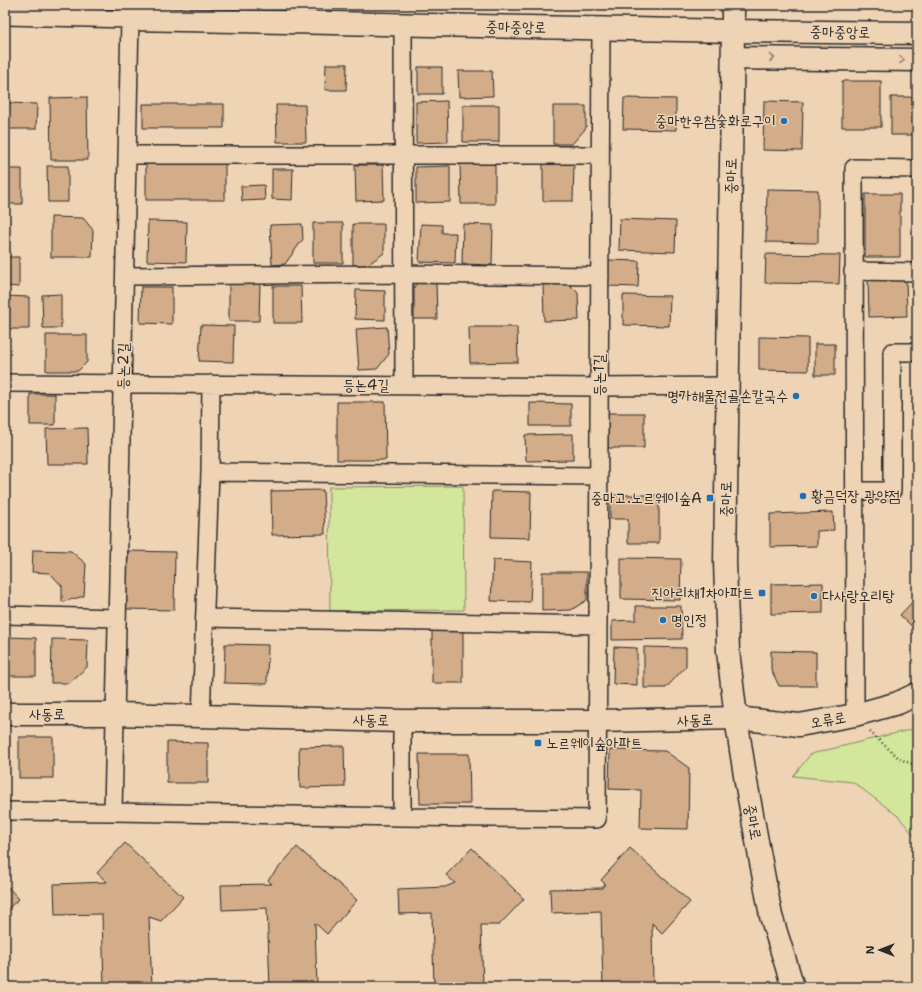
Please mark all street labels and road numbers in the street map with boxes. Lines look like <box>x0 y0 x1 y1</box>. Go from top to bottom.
street label: 중마중앙로 <box>486 16 546 38</box>
street label: 중마중앙로 <box>810 21 870 43</box>
street label: 중마로 <box>721 158 741 194</box>
street label: 등논2길 <box>113 342 133 390</box>
street label: 등논1길 <box>589 354 609 396</box>
street label: 등논4길 <box>343 375 389 395</box>
street label: 중마로 <box>716 481 736 517</box>
street label: 사동로 <box>29 704 65 724</box>
street label: 오류로 <box>808 707 848 733</box>
street label: 사동로 <box>677 709 713 731</box>
street label: 사동로 <box>353 710 389 730</box>
street label: 중마로 <box>740 802 766 842</box>

